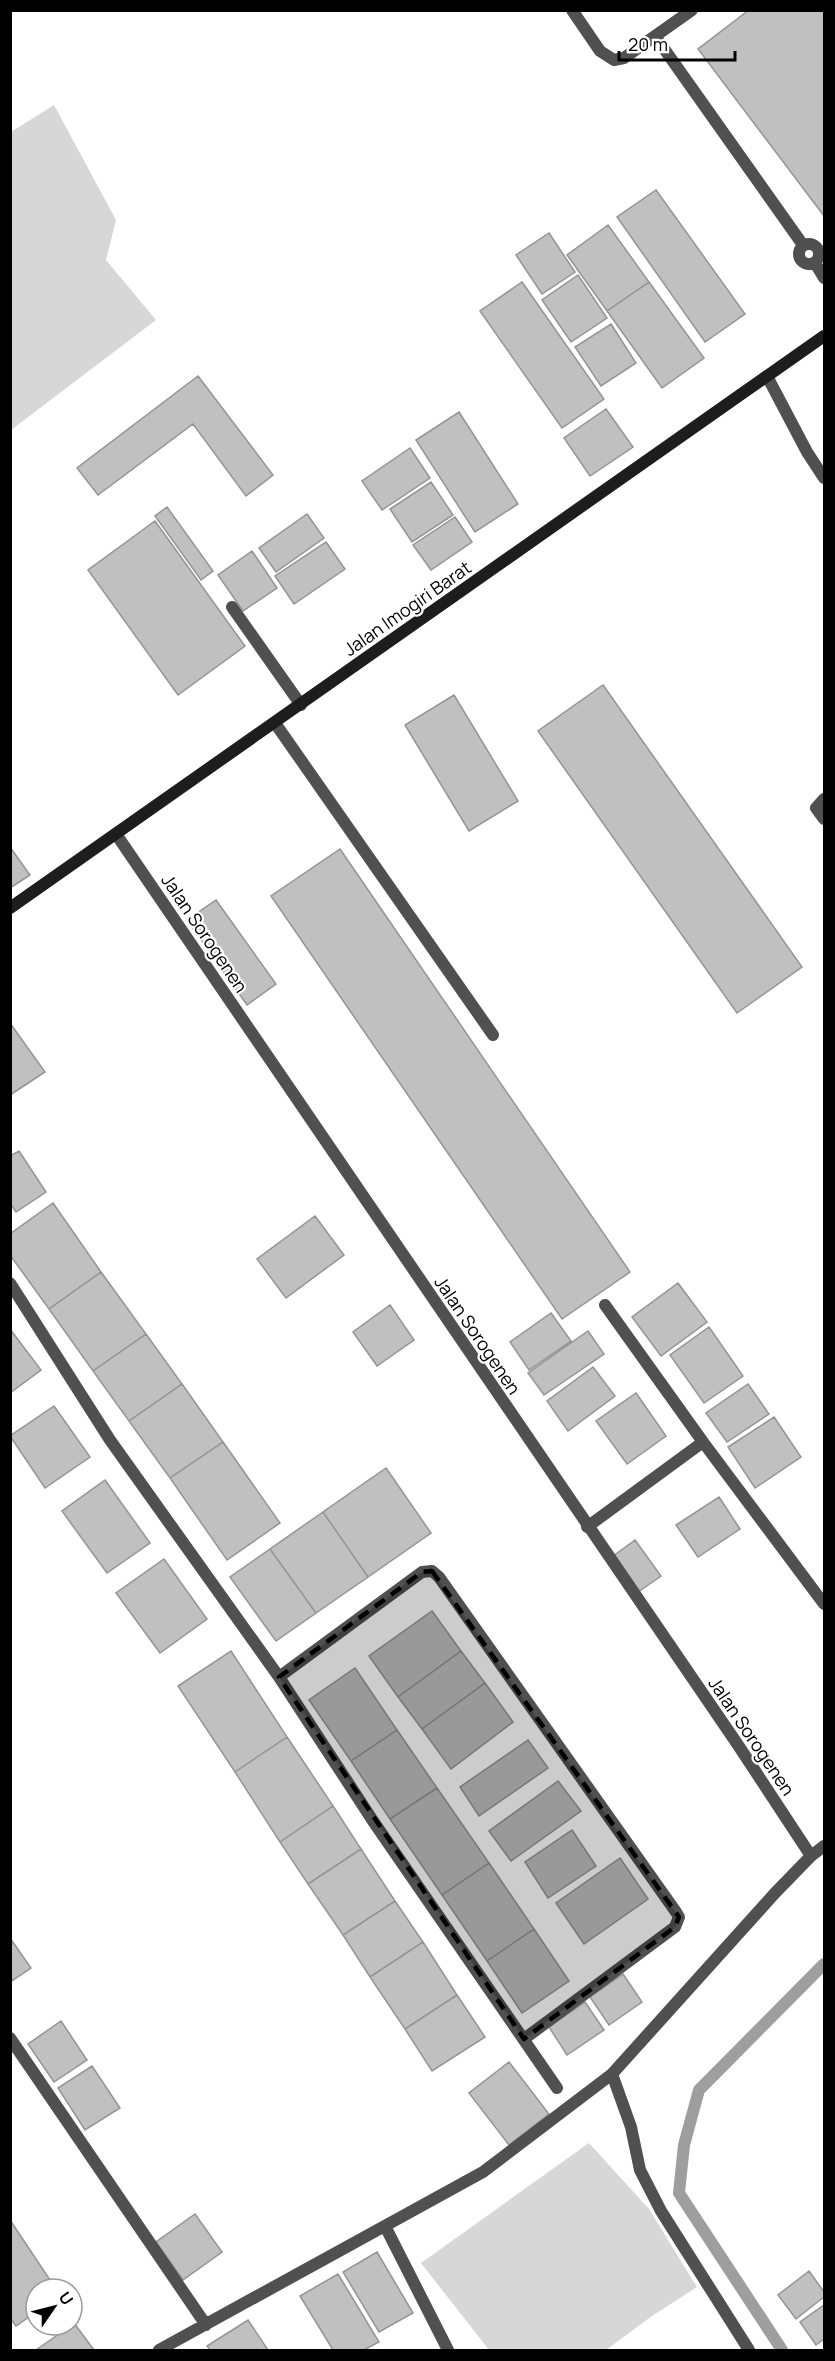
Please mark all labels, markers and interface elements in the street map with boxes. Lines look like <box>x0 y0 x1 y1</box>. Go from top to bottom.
scale bar <box>619 24 734 62</box>
text: 20 m <box>628 32 668 56</box>
street label: Jalan Imogiri Barat <box>339 555 475 661</box>
street label: Jalan Sorogenen <box>156 869 254 997</box>
street label: Jalan Sorogenen <box>429 1271 527 1399</box>
street label: Jalan Sorogenen <box>703 1672 801 1800</box>
north arrow <box>24 2277 84 2337</box>
text: U <box>54 2287 79 2309</box>

